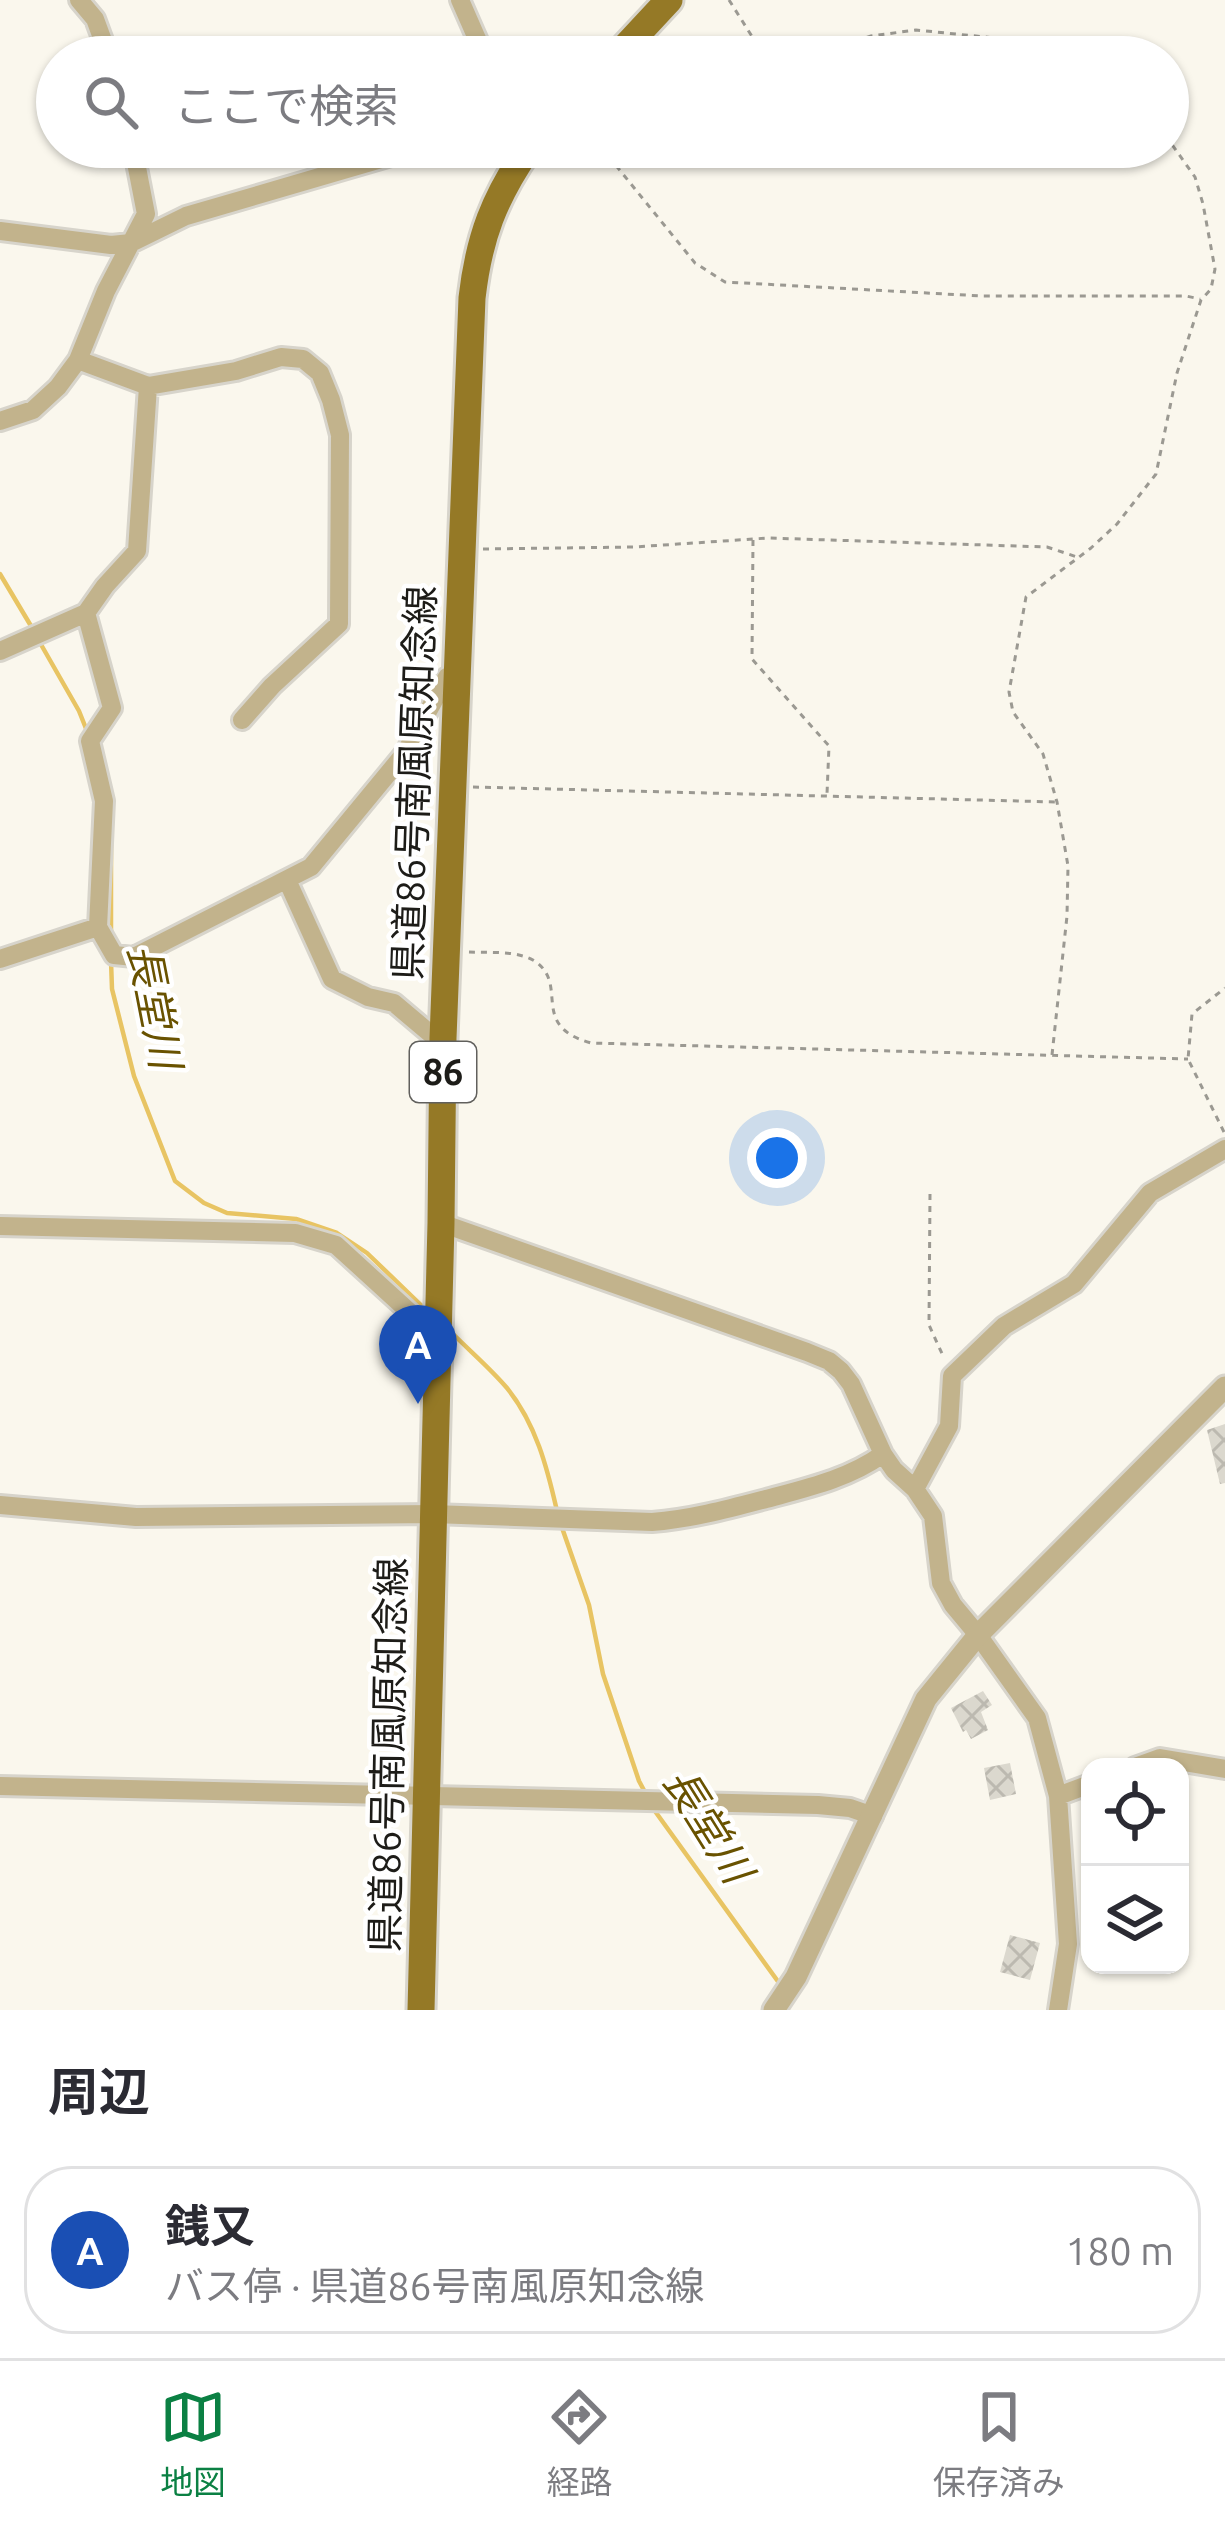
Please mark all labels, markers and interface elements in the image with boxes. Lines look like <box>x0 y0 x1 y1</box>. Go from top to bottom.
search box <box>36 36 1189 168</box>
icon: search <box>78 69 144 135</box>
text: ここで検索 <box>174 80 399 131</box>
street label: 県道86号南風原知念線 <box>385 585 442 981</box>
water label: 長堂川 <box>120 940 191 1076</box>
road number: 86 <box>410 1042 476 1102</box>
your location <box>747 1128 807 1188</box>
pin: A <box>379 1305 457 1404</box>
street label: 県道86号南風原知念線 <box>363 1557 412 1953</box>
map controls <box>1081 1758 1189 1974</box>
button: locate <box>1081 1758 1189 1866</box>
water label: 長堂川 <box>655 1759 764 1894</box>
button: layers <box>1081 1866 1189 1974</box>
text: 周辺 <box>48 2062 150 2120</box>
text: 銭又 <box>165 2200 255 2251</box>
text: A <box>76 2229 104 2272</box>
text: 180 m <box>1065 2229 1174 2272</box>
text: バス停 · 県道86号南風原知念線 <box>165 2264 704 2307</box>
tab: 地図 <box>160 2384 226 2504</box>
tab: 経路 <box>546 2384 612 2504</box>
tab: 保存済み <box>933 2384 1065 2504</box>

